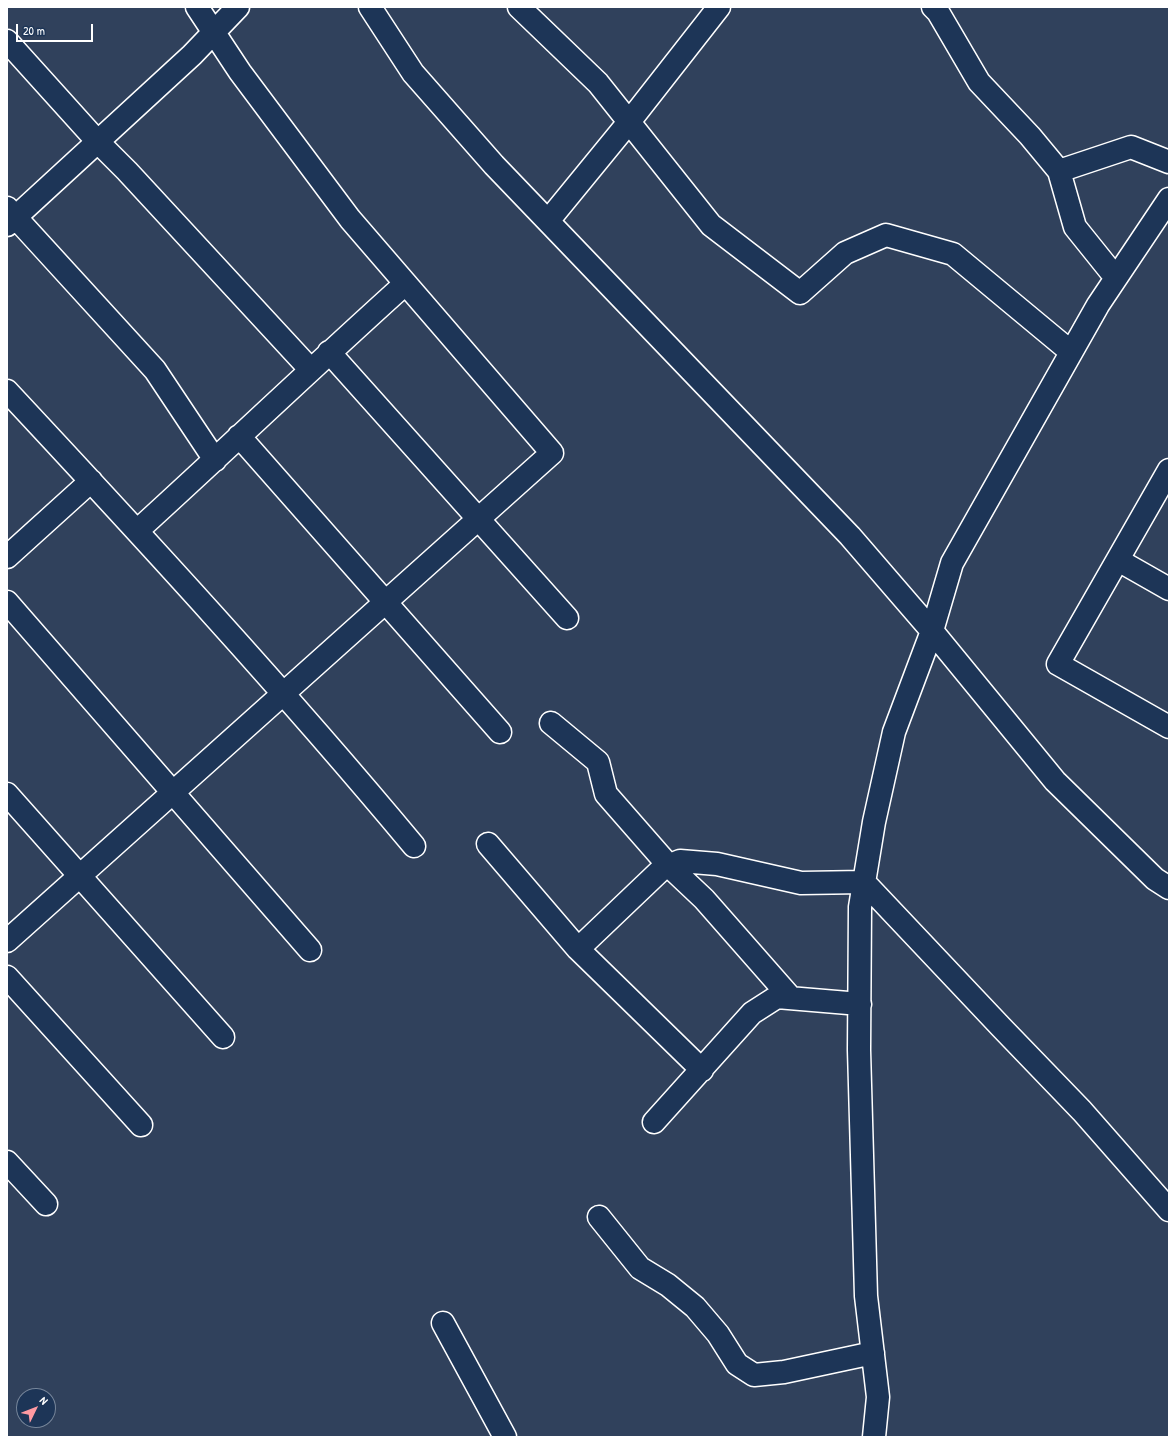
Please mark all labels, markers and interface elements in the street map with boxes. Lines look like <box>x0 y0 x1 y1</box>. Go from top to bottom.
scale bar <box>18 16 95 42</box>
text: 20 m <box>23 22 45 39</box>
north arrow <box>16 1388 56 1428</box>
text: N <box>37 1394 51 1407</box>

